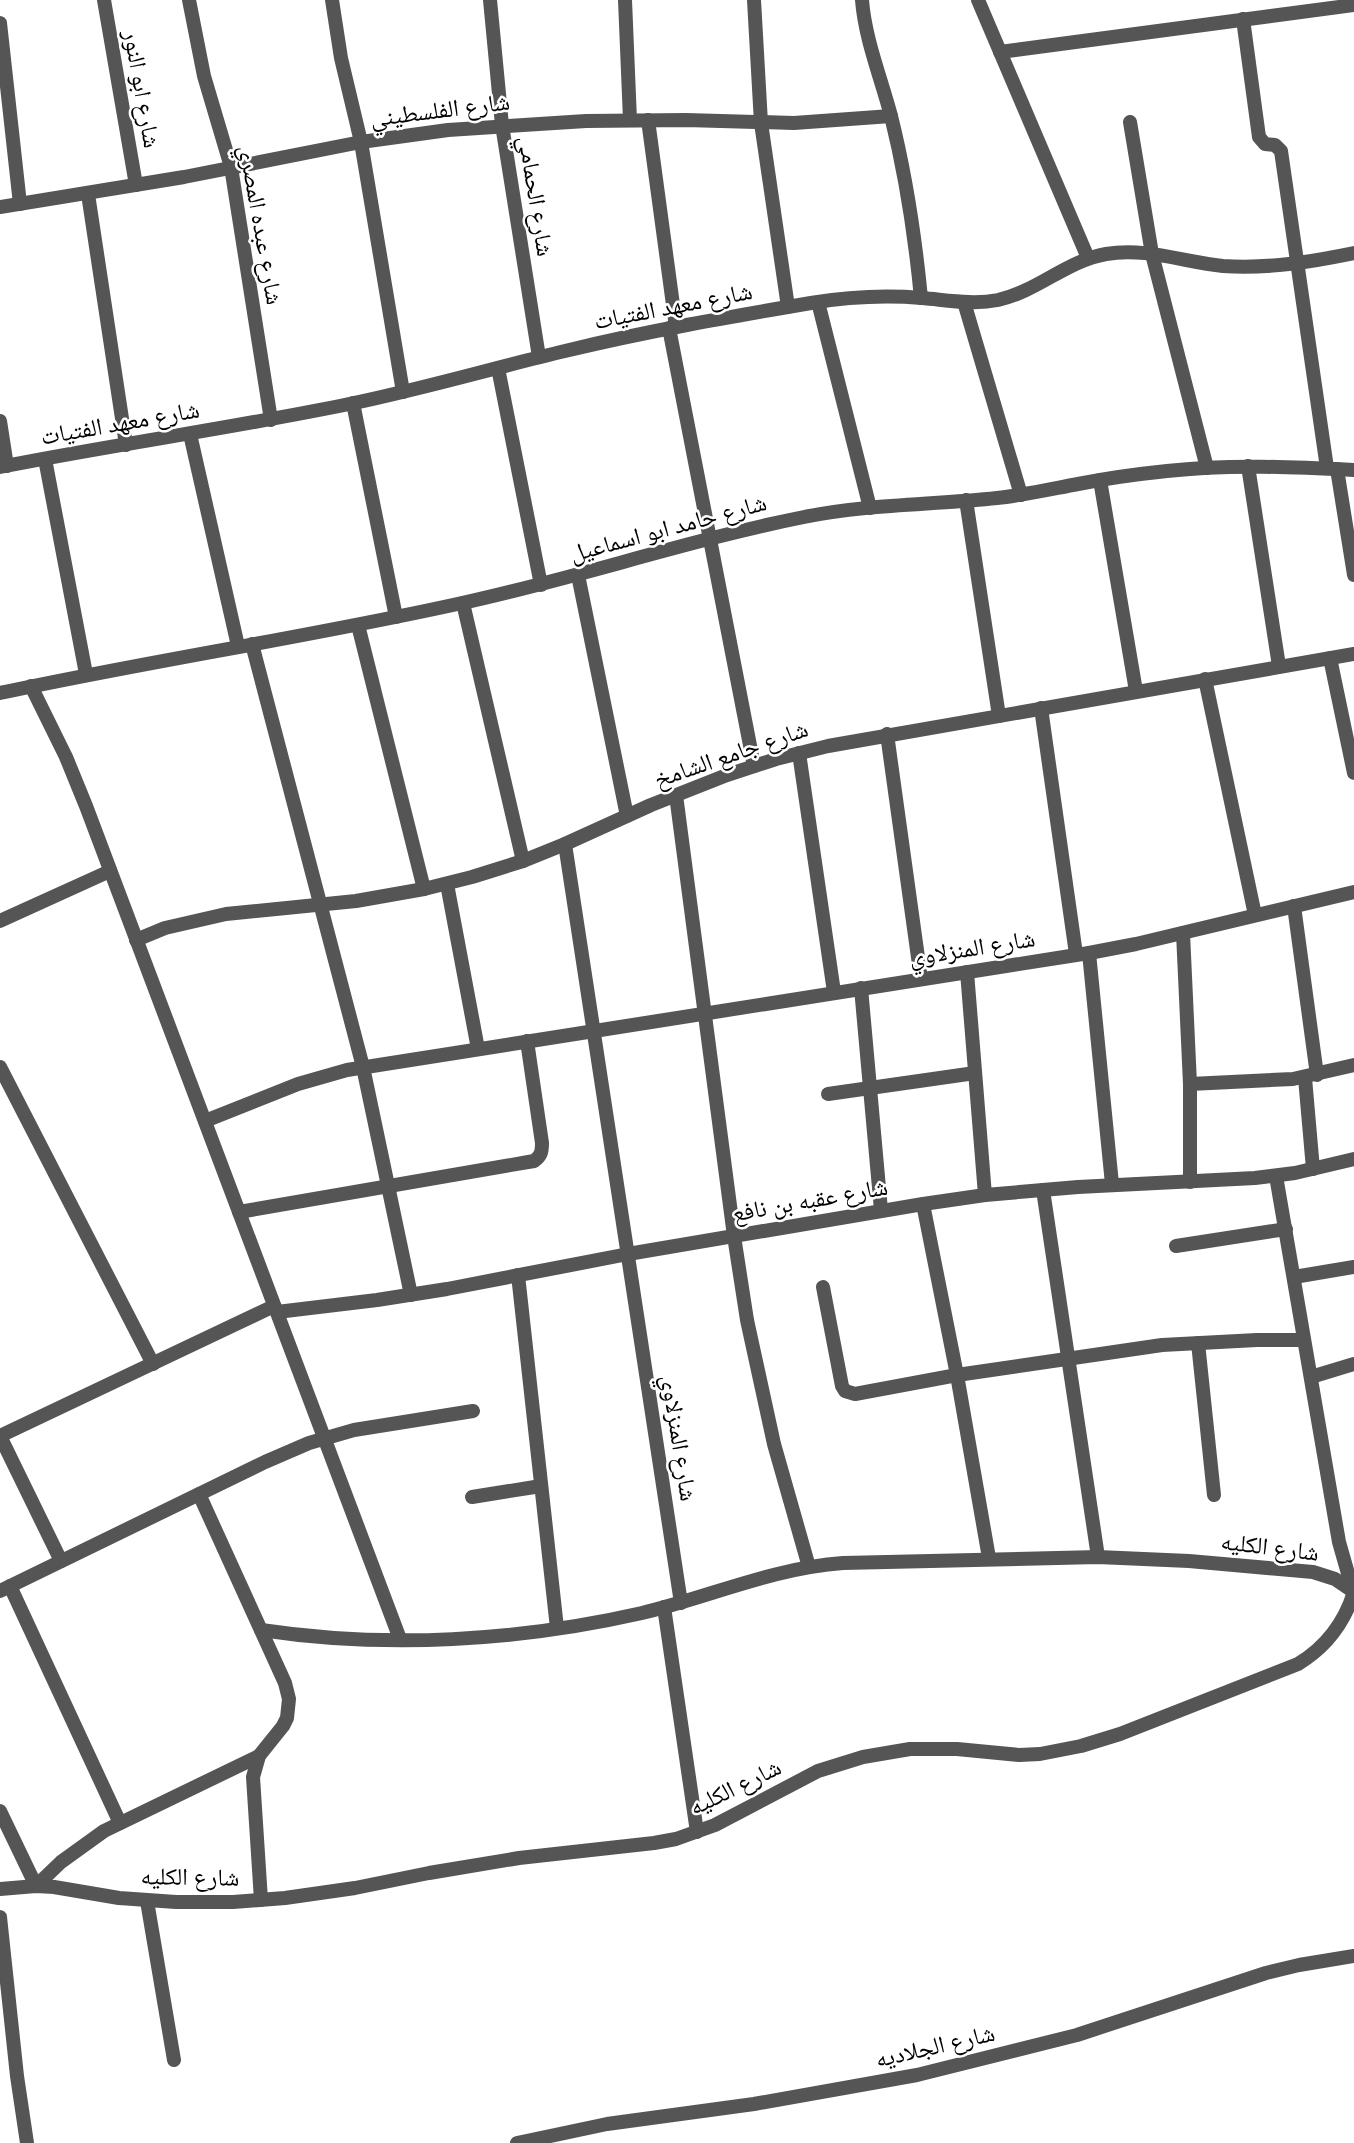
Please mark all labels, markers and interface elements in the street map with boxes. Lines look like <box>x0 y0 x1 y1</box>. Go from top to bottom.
street label: شارع ابو النور <box>117 27 167 150</box>
street label: شارع الفلسطيني <box>368 87 512 138</box>
street label: شارع الحمامي <box>508 134 560 259</box>
street label: شارع عبده المصري <box>228 143 290 308</box>
street label: شارع معهد الفتيات <box>591 276 755 336</box>
street label: شارع معهد الفتيات <box>38 394 202 452</box>
street label: شارع حامد ابو اسماعيل <box>566 487 770 569</box>
street label: شارع جامع الشامخ <box>650 714 812 794</box>
street label: شارع المنزلاوي <box>907 923 1038 977</box>
street label: شارع عقبه بن نافع <box>730 1172 890 1228</box>
street label: شارع المنزلاوي <box>650 1373 704 1504</box>
street label: شارع الكليه <box>1219 1526 1321 1568</box>
street label: شارع الكليه <box>684 1752 786 1822</box>
street label: شارع الكليه <box>140 1861 240 1893</box>
street label: شارع الجلاديه <box>872 2018 998 2074</box>

